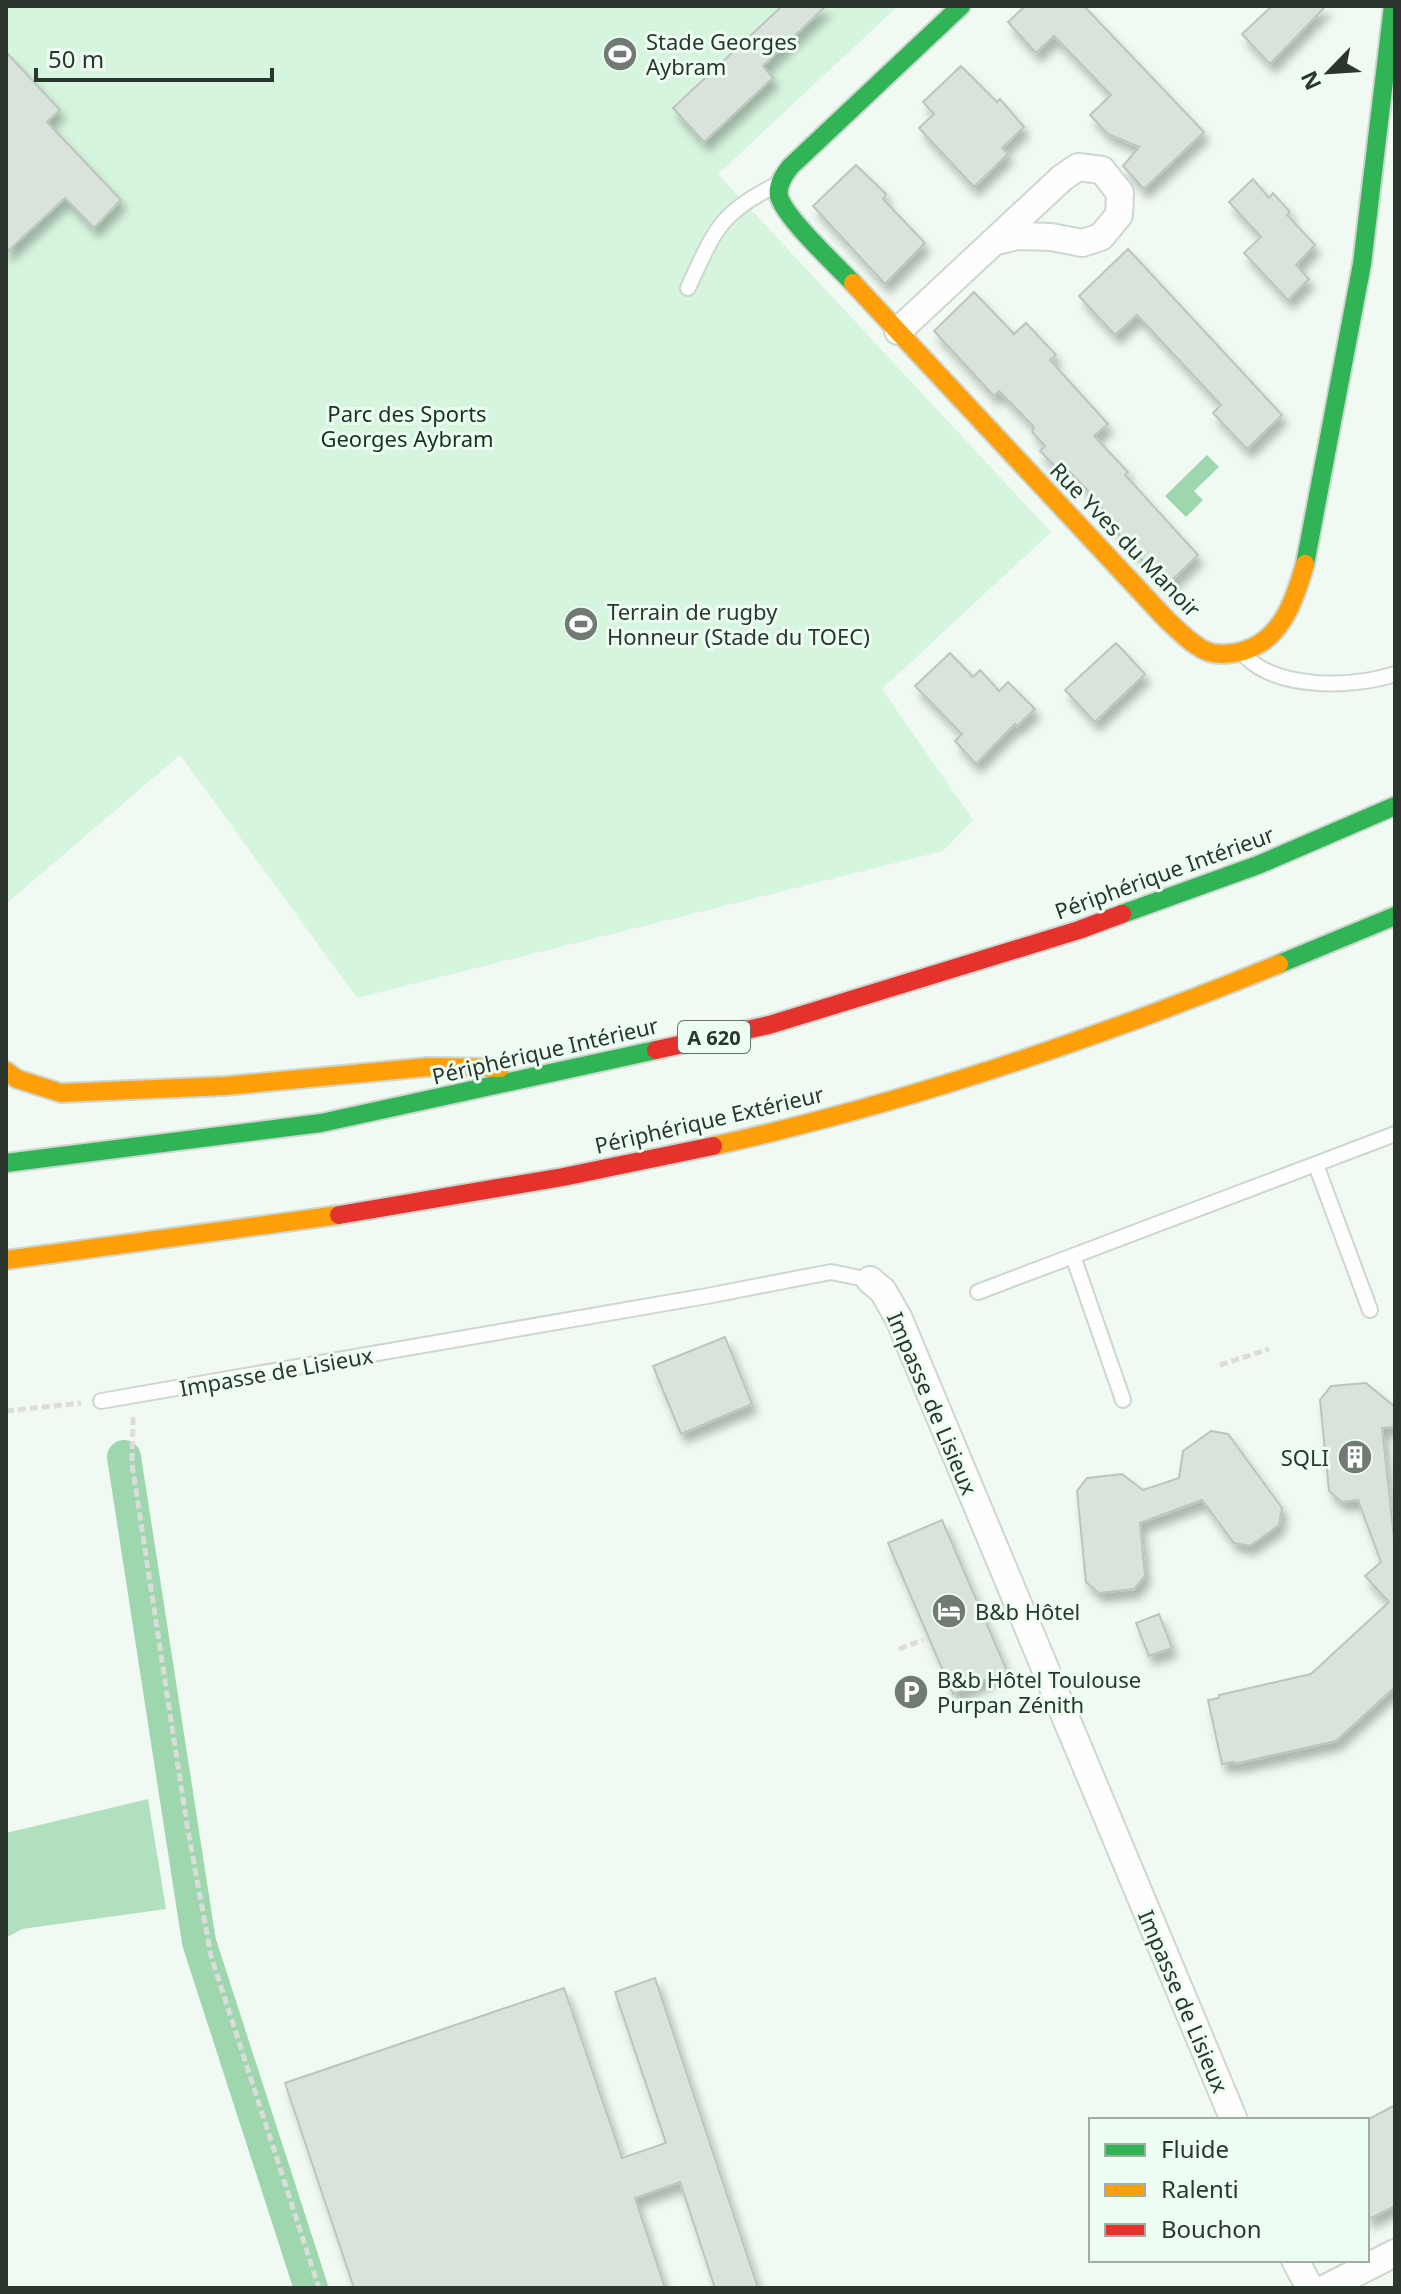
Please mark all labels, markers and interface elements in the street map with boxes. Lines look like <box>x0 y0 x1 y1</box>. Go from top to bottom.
place label: Stade Georges Aybram <box>646 26 797 81</box>
scale bar <box>36 32 272 82</box>
north arrow <box>1289 32 1369 112</box>
sports icon: Stade Georges Aybram <box>601 35 639 73</box>
text: 50 m <box>48 42 104 75</box>
text: N <box>1293 66 1327 95</box>
park label: Parc des Sports Georges Aybram <box>320 398 494 453</box>
street label: Rue Yves du Manoir <box>1044 455 1208 623</box>
place label: Terrain de rugby Honneur (Stade du TOEC) <box>607 596 870 651</box>
sports icon: Terrain de rugby Honneur (Stade du TOEC) <box>562 605 600 643</box>
street label: Périphérique Intérieur <box>1050 818 1278 926</box>
street label: Périphérique Intérieur <box>429 1009 661 1091</box>
road number: A 620 <box>678 1021 750 1053</box>
street label: Périphérique Extérieur <box>592 1078 826 1160</box>
street label: Impasse de Lisieux <box>881 1307 985 1499</box>
street label: Impasse de Lisieux <box>177 1339 375 1403</box>
building icon: SQLI <box>1336 1438 1374 1476</box>
place label: SQLI <box>1281 1442 1329 1472</box>
hotel icon: B&b Hôtel <box>930 1592 968 1630</box>
place label: B&b Hôtel <box>975 1596 1080 1626</box>
place label: B&b Hôtel Toulouse Purpan Zénith <box>937 1664 1141 1719</box>
parking icon: B&b Hôtel Toulouse Purpan Zénith <box>892 1673 930 1711</box>
street label: Impasse de Lisieux <box>1132 1905 1236 2097</box>
legend <box>1089 2118 1369 2262</box>
text: Fluide <box>1161 2132 1229 2165</box>
text: Ralenti <box>1161 2172 1239 2205</box>
text: Bouchon <box>1161 2212 1262 2245</box>

